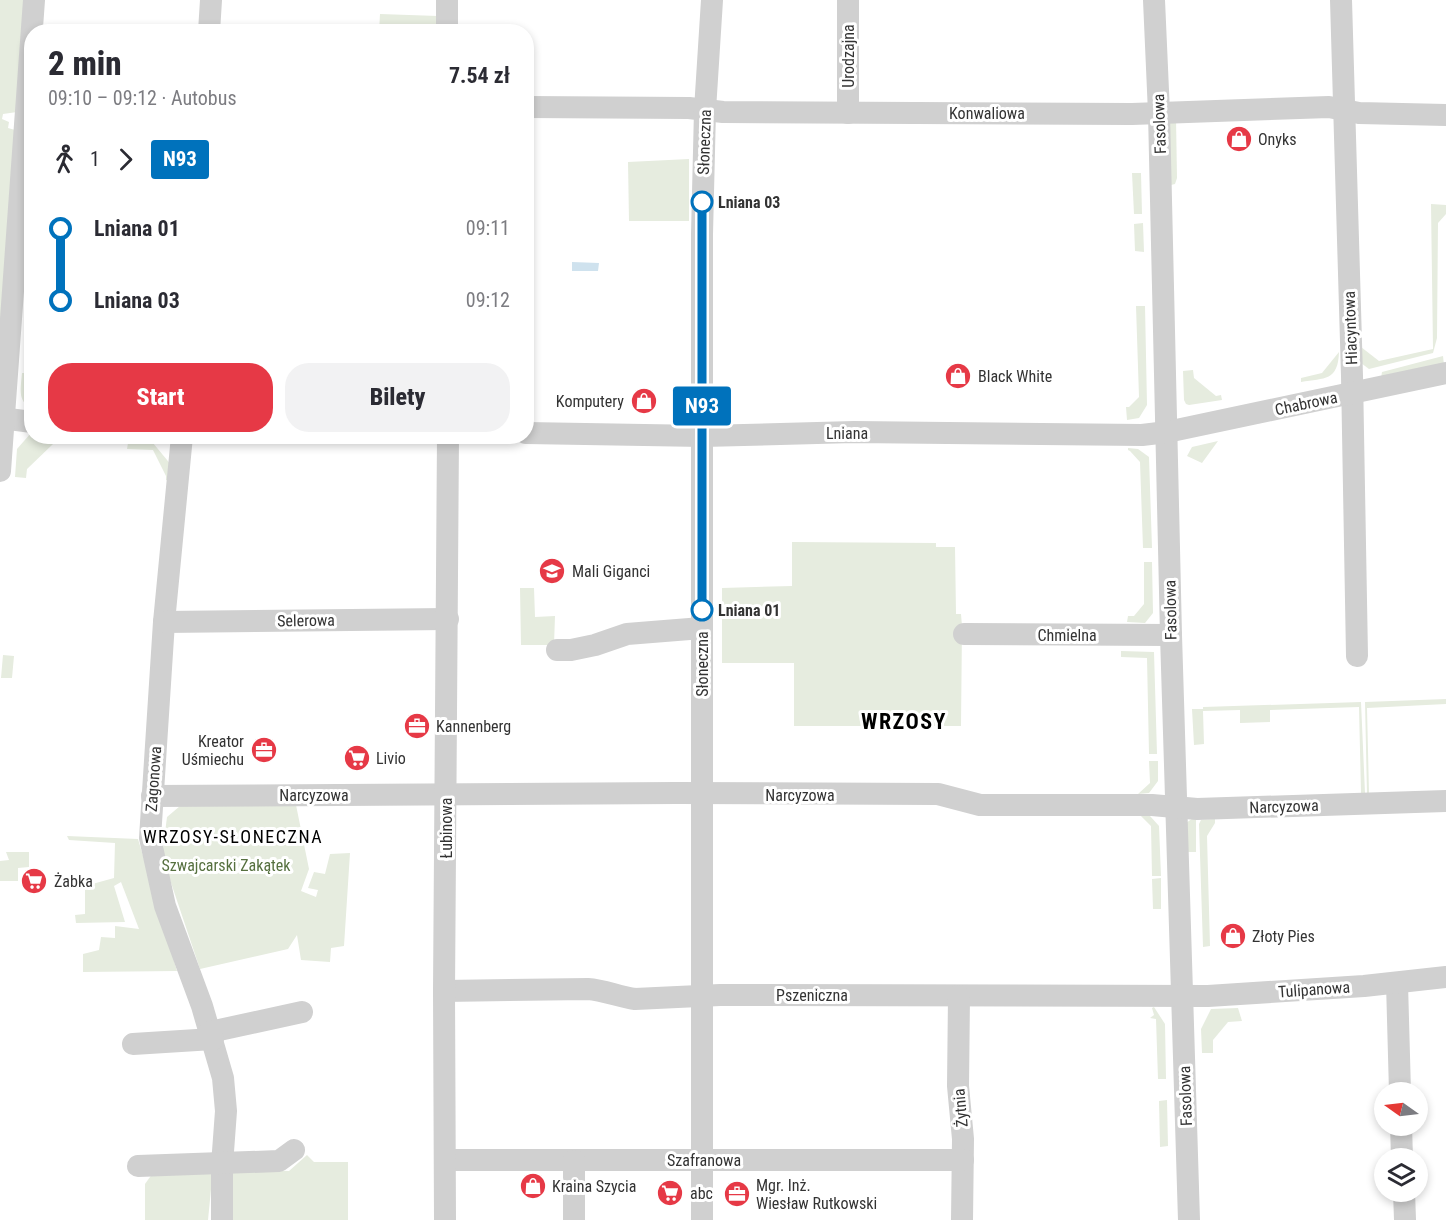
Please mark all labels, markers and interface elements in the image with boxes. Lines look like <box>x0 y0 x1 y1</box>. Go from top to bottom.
street label: Urodzajna <box>839 24 858 88</box>
text: 2 min <box>48 44 122 83</box>
text: 7.54 zł <box>449 63 510 88</box>
text: 09:10 – 09:12 · Autobus <box>48 86 237 110</box>
street label: Fasolowa <box>1149 94 1170 154</box>
street label: Konwaliowa <box>949 104 1025 123</box>
street label: Słoneczna <box>694 109 715 175</box>
shop icon: Onyks <box>1224 124 1254 154</box>
place label: Onyks <box>1258 130 1297 149</box>
icon: walk <box>48 143 81 176</box>
icon: forward <box>109 143 142 176</box>
text: 1 <box>90 147 100 171</box>
text: N93 <box>163 147 197 171</box>
marker: Lniana 03 <box>691 191 713 213</box>
place label: Lniana 03 <box>718 193 780 212</box>
text: Lniana 01 <box>94 216 180 241</box>
text: 09:11 <box>466 216 510 240</box>
text: Lniana 03 <box>94 288 180 313</box>
text: 09:12 <box>466 288 510 312</box>
street label: Hiacyntowa <box>1340 291 1361 365</box>
shop icon: Black White <box>943 361 973 391</box>
button: Start <box>48 363 273 432</box>
button: Bilety <box>285 363 510 432</box>
place label: Black White <box>978 367 1052 386</box>
shop icon: Komputery <box>629 386 659 416</box>
line badge: N93 <box>668 386 736 426</box>
street label: Chabrowa <box>1273 388 1339 419</box>
place label: Komputery <box>556 392 624 411</box>
text: N93 <box>685 394 719 418</box>
street label: Lniana <box>826 424 868 443</box>
school or university icon: Mali Giganci <box>537 556 567 586</box>
place label: Mali Giganci <box>572 562 650 581</box>
street label: Fasolowa <box>1160 580 1181 640</box>
marker: Lniana 01 <box>691 599 713 621</box>
place label: Lniana 01 <box>718 601 780 620</box>
street label: Selerowa <box>277 610 335 631</box>
street label: Chmielna <box>1037 626 1097 645</box>
street label: Słoneczna <box>693 631 712 697</box>
district label: WRZOSY <box>861 709 947 734</box>
office icon: Kannenberg <box>402 711 432 741</box>
place label: Kannenberg <box>436 717 511 736</box>
place label: Kreator Uśmiechu <box>182 732 244 769</box>
office icon: Kreator Uśmiechu <box>249 735 279 765</box>
supermarket icon: Livio <box>342 743 372 773</box>
street label: Zagonowa <box>142 746 165 813</box>
place label: Livio <box>376 749 406 768</box>
street label: Narcyzowa <box>279 786 349 805</box>
street label: Narcyzowa <box>765 786 835 805</box>
street label: Narcyzowa <box>1249 796 1319 817</box>
street label: Łubinowa <box>437 798 456 858</box>
district label: WRZOSY-SŁONECZNA <box>143 826 323 847</box>
park label: Szwajcarski Zakątek <box>161 856 291 875</box>
supermarket icon: Żabka <box>19 866 49 896</box>
place label: Żabka <box>54 872 93 891</box>
shop icon: Złoty Pies <box>1218 921 1248 951</box>
place label: Złoty Pies <box>1252 927 1315 946</box>
street label: Tulipanowa <box>1277 978 1351 1001</box>
street label: Pszeniczna <box>776 986 848 1005</box>
street label: Fasolowa <box>1175 1066 1196 1126</box>
north arrow <box>1374 1082 1428 1136</box>
map controls <box>1374 1082 1428 1202</box>
street label: Żytnia <box>949 1088 972 1128</box>
button: layers <box>1374 1148 1428 1202</box>
street label: Szafranowa <box>667 1151 741 1170</box>
shop icon: Kraina Szycia <box>518 1171 548 1201</box>
place label: Mgr. Inż. Wiesław Rutkowski <box>756 1176 877 1213</box>
place label: Kraina Szycia <box>552 1177 636 1196</box>
supermarket icon: abc <box>655 1178 685 1208</box>
office icon: Mgr. Inż. Wiesław Rutkowski <box>722 1179 752 1209</box>
place label: abc <box>690 1184 713 1203</box>

